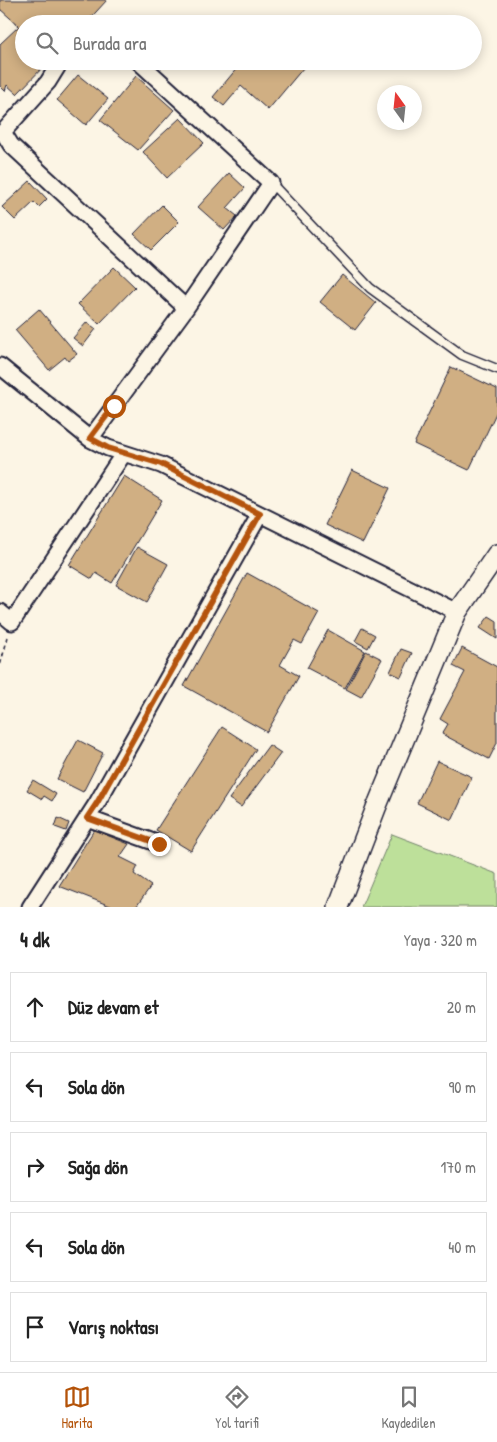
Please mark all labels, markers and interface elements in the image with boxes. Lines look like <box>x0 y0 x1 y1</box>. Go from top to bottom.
search box <box>15 15 482 70</box>
icon: search <box>33 29 61 57</box>
text: Burada ara <box>73 30 146 56</box>
north arrow <box>377 85 422 130</box>
route start <box>103 395 126 418</box>
route end <box>148 833 171 856</box>
text: 4 dk <box>20 925 50 954</box>
text: Yaya · 320 m <box>404 929 477 951</box>
icon: ahead <box>21 993 49 1021</box>
text: Düz devam et <box>68 994 159 1020</box>
text: 20 m <box>447 996 476 1018</box>
icon: left <box>21 1073 49 1101</box>
text: Sola dön <box>68 1074 125 1100</box>
text: 90 m <box>448 1076 476 1098</box>
icon: right <box>21 1153 49 1181</box>
text: Sağa dön <box>68 1154 128 1180</box>
text: 170 m <box>441 1156 476 1178</box>
icon: left <box>21 1233 49 1261</box>
text: Sola dön <box>68 1234 125 1260</box>
text: 40 m <box>448 1236 476 1258</box>
icon: arrive <box>21 1313 49 1341</box>
text: Varış noktası <box>68 1314 159 1340</box>
tab: Harita <box>61 1383 92 1432</box>
tab: Yol tarifi <box>215 1383 259 1432</box>
tab: Kaydedilen <box>382 1383 436 1432</box>

